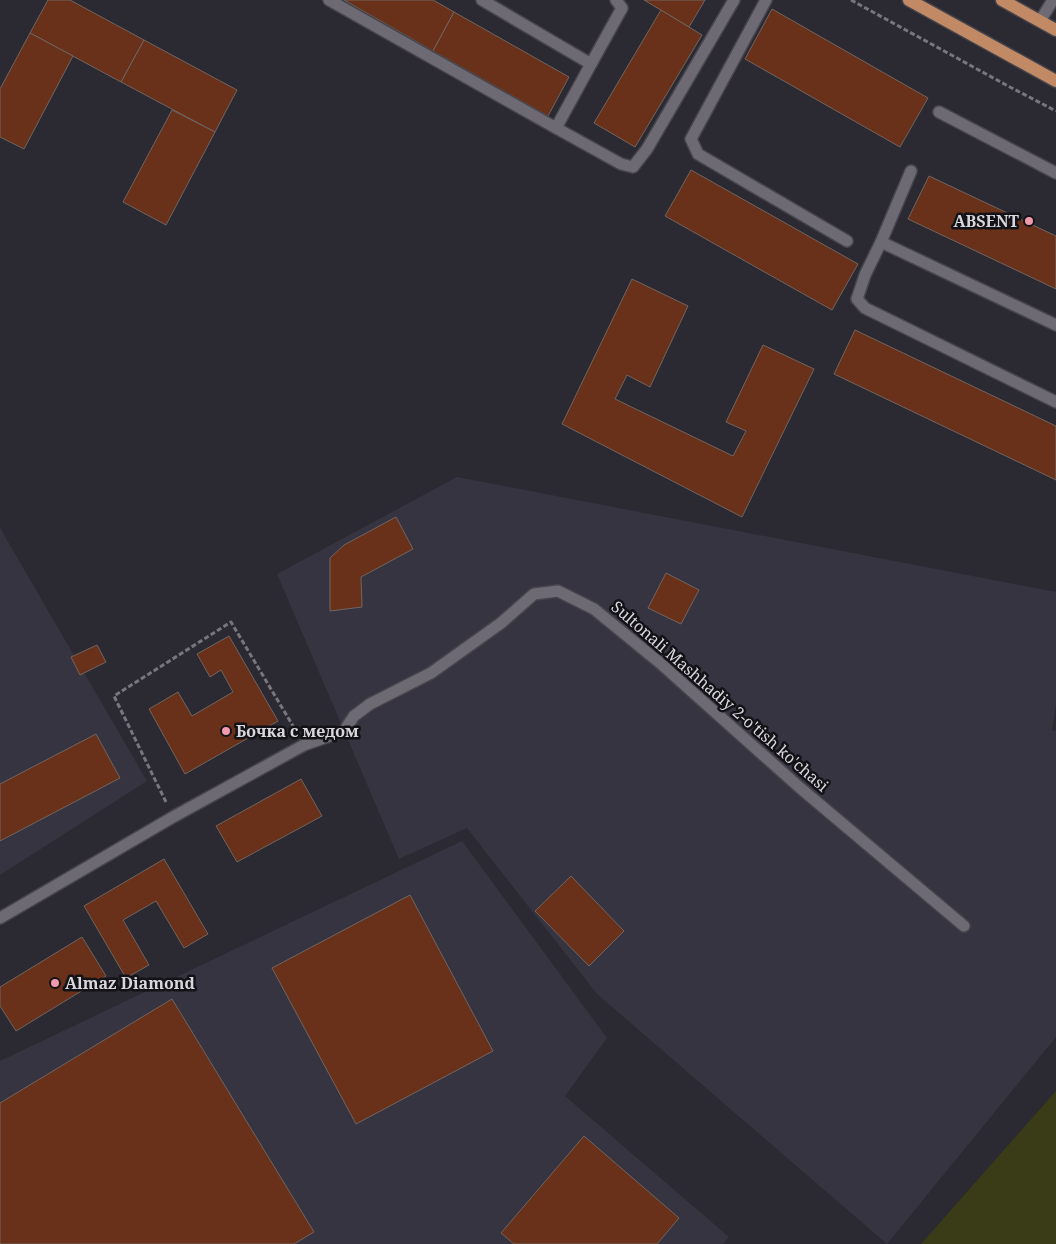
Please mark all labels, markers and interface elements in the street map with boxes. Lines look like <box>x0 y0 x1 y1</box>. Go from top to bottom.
place label: ABSENT <box>953 210 1020 232</box>
marker: ABSENT <box>1023 215 1035 227</box>
street label: Sultonali Mashhadiy 2-o'tish ko'chasi <box>607 596 833 796</box>
place label: Бочка с медом <box>236 720 359 742</box>
marker: Бочка с медом <box>220 725 232 737</box>
place label: Almaz Diamond <box>65 972 195 994</box>
marker: Almaz Diamond <box>49 977 61 989</box>

